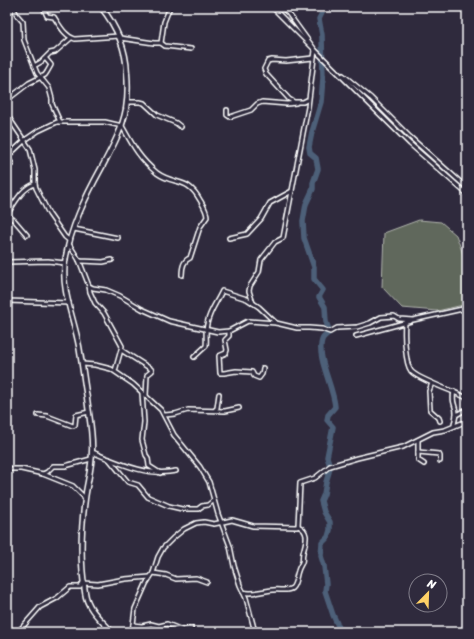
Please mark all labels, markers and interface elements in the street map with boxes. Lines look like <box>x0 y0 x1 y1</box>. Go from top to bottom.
north arrow <box>408 573 448 613</box>
text: N <box>424 574 439 595</box>

